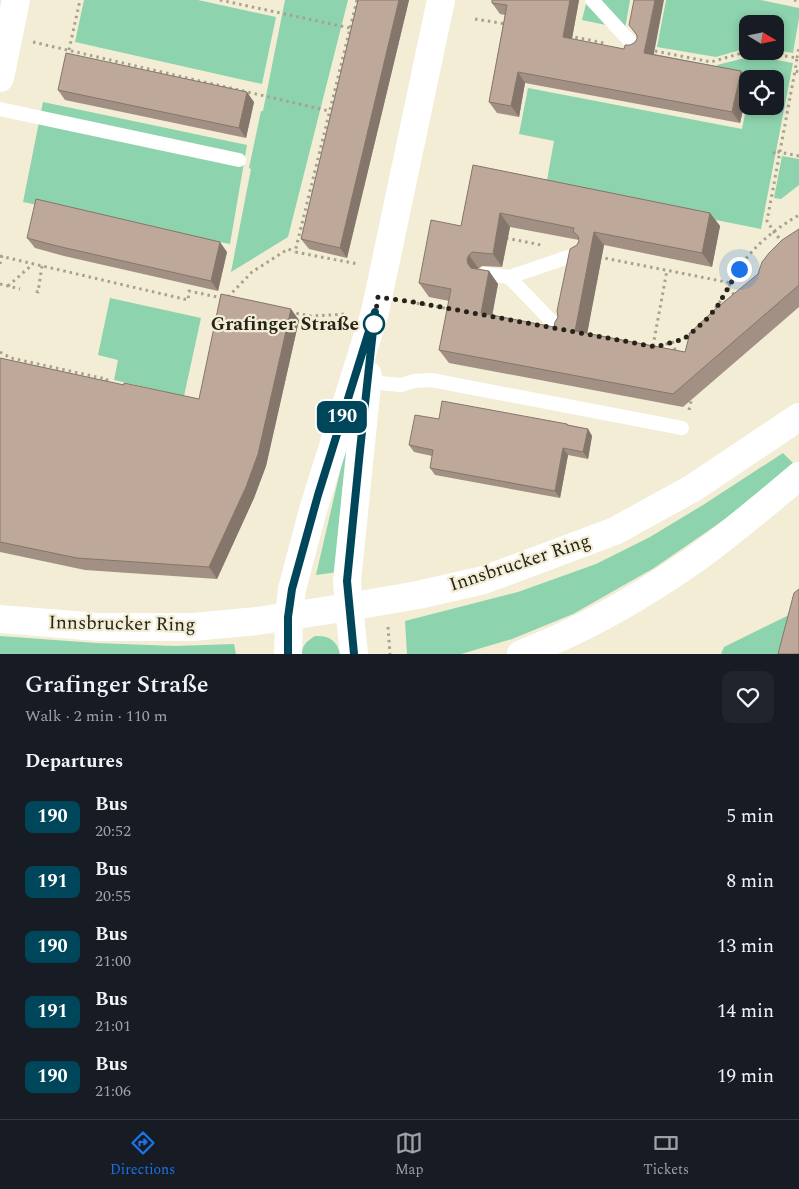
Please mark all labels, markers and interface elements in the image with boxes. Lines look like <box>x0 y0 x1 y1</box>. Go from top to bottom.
north arrow <box>739 15 784 60</box>
map controls <box>739 15 784 115</box>
button: locate <box>739 70 784 115</box>
your location <box>727 257 752 282</box>
place label: Grafinger Straße <box>211 310 359 339</box>
marker: Grafinger Straße <box>363 313 385 335</box>
line badge: 190 <box>313 401 371 433</box>
text: 190 <box>327 403 357 430</box>
street label: Innsbrucker Ring <box>446 526 594 600</box>
street label: Innsbrucker Ring <box>48 608 196 640</box>
text: Grafinger Straße <box>25 667 209 703</box>
button: heart <box>722 671 774 723</box>
text: Walk · 2 min · 110 m <box>25 704 168 728</box>
text: Departures <box>25 747 123 776</box>
text: Bus <box>95 790 128 819</box>
text: 5 min <box>726 802 774 831</box>
text: 190 <box>37 803 68 830</box>
text: 20:52 <box>95 819 131 843</box>
text: Bus <box>95 855 128 884</box>
text: 8 min <box>726 867 774 896</box>
text: 191 <box>37 868 68 895</box>
text: 20:55 <box>95 884 131 908</box>
text: Bus <box>95 920 128 949</box>
text: 13 min <box>717 932 774 961</box>
text: 190 <box>37 933 68 960</box>
text: 21:00 <box>95 949 131 973</box>
text: Bus <box>95 985 128 1014</box>
text: 14 min <box>717 997 774 1026</box>
text: 191 <box>37 998 68 1025</box>
text: 21:01 <box>95 1014 131 1038</box>
text: Bus <box>95 1050 128 1079</box>
text: 19 min <box>717 1062 774 1091</box>
text: 190 <box>37 1063 68 1090</box>
text: 21:06 <box>95 1079 131 1103</box>
tab: Directions <box>110 1129 175 1180</box>
tab: Map <box>395 1129 423 1180</box>
tab: Tickets <box>643 1129 689 1180</box>

